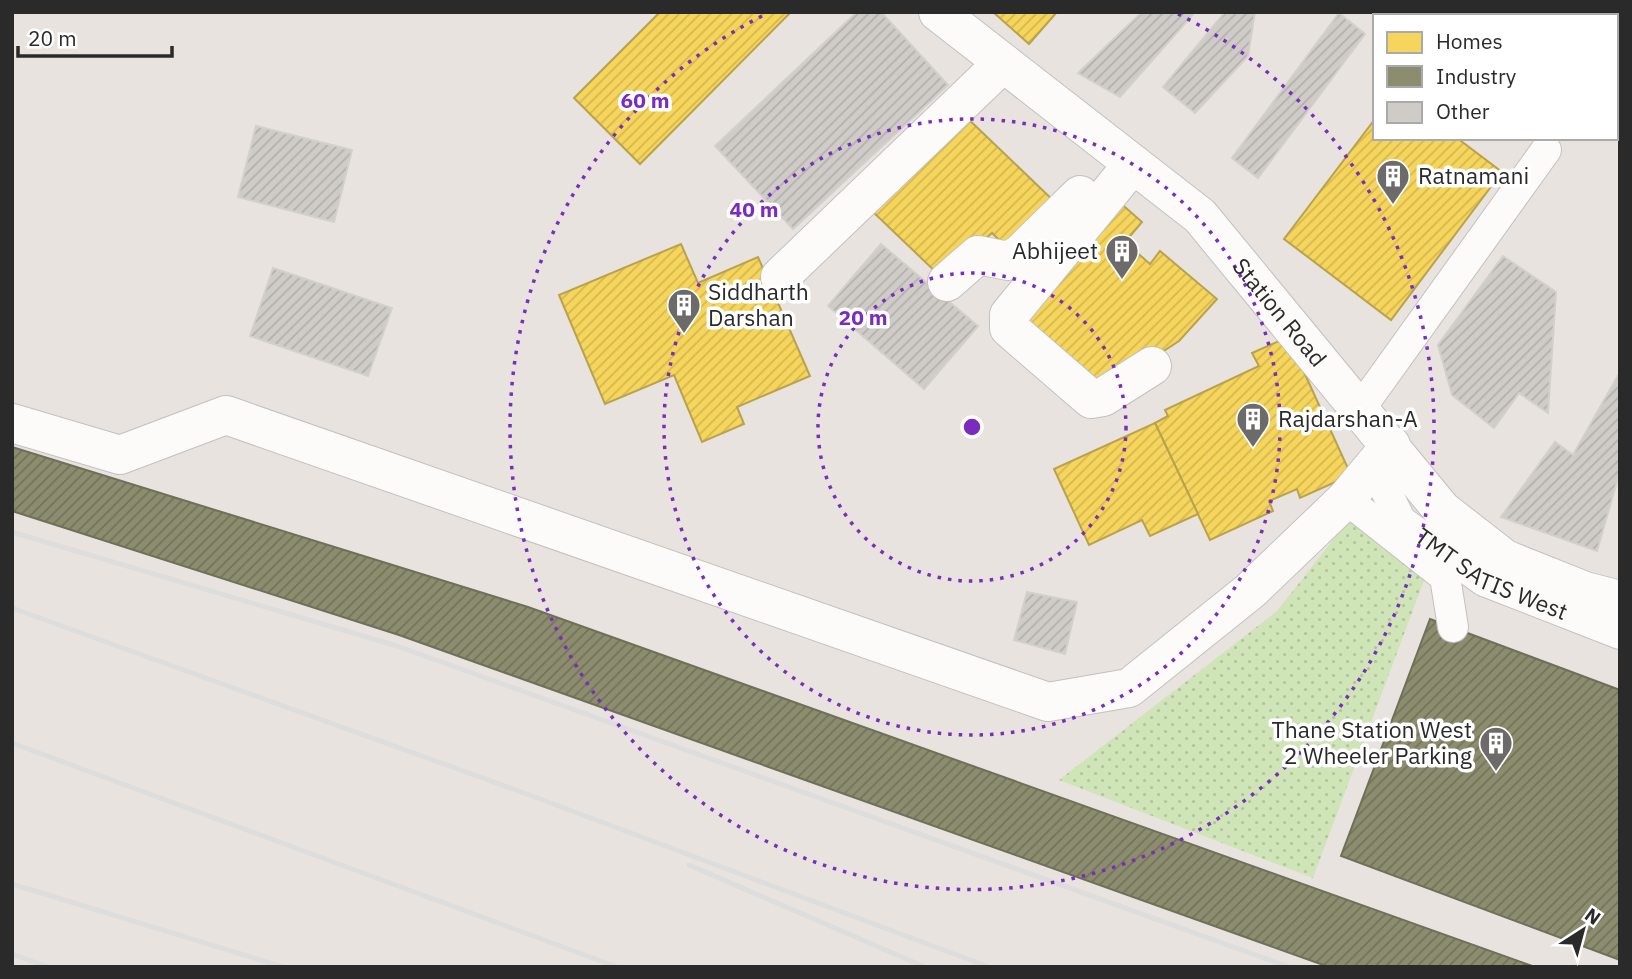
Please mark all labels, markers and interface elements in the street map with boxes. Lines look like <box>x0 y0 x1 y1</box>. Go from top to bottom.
scale bar <box>18 14 172 58</box>
legend <box>1373 14 1618 140</box>
text: 20 m <box>28 24 77 52</box>
text: Homes <box>1436 27 1503 55</box>
text: Industry <box>1436 62 1517 90</box>
text: 60 m <box>621 86 669 114</box>
text: Other <box>1436 97 1490 125</box>
building icon: Ratnamani <box>1374 157 1412 206</box>
place label: Ratnamani <box>1418 160 1529 190</box>
text: 40 m <box>730 195 778 223</box>
building icon: Abhijeet <box>1103 232 1141 281</box>
place label: Abhijeet <box>1012 235 1098 265</box>
street label: Station Road <box>1227 251 1334 372</box>
place label: Siddharth Darshan <box>708 276 809 332</box>
building icon: Siddharth Darshan <box>665 286 703 335</box>
text: 20 m <box>839 303 887 331</box>
building icon: Rajdarshan-A <box>1234 400 1272 449</box>
place label: Rajdarshan-A <box>1278 403 1418 433</box>
centre of rings <box>960 415 984 439</box>
street label: TMT SATIS West <box>1410 520 1572 626</box>
place label: Thane Station West 2 Wheeler Parking <box>1272 714 1472 770</box>
building icon: Thane Station West 2 Wheeler Parking <box>1477 724 1515 773</box>
north arrow <box>1548 895 1618 965</box>
text: N <box>1580 902 1606 930</box>

